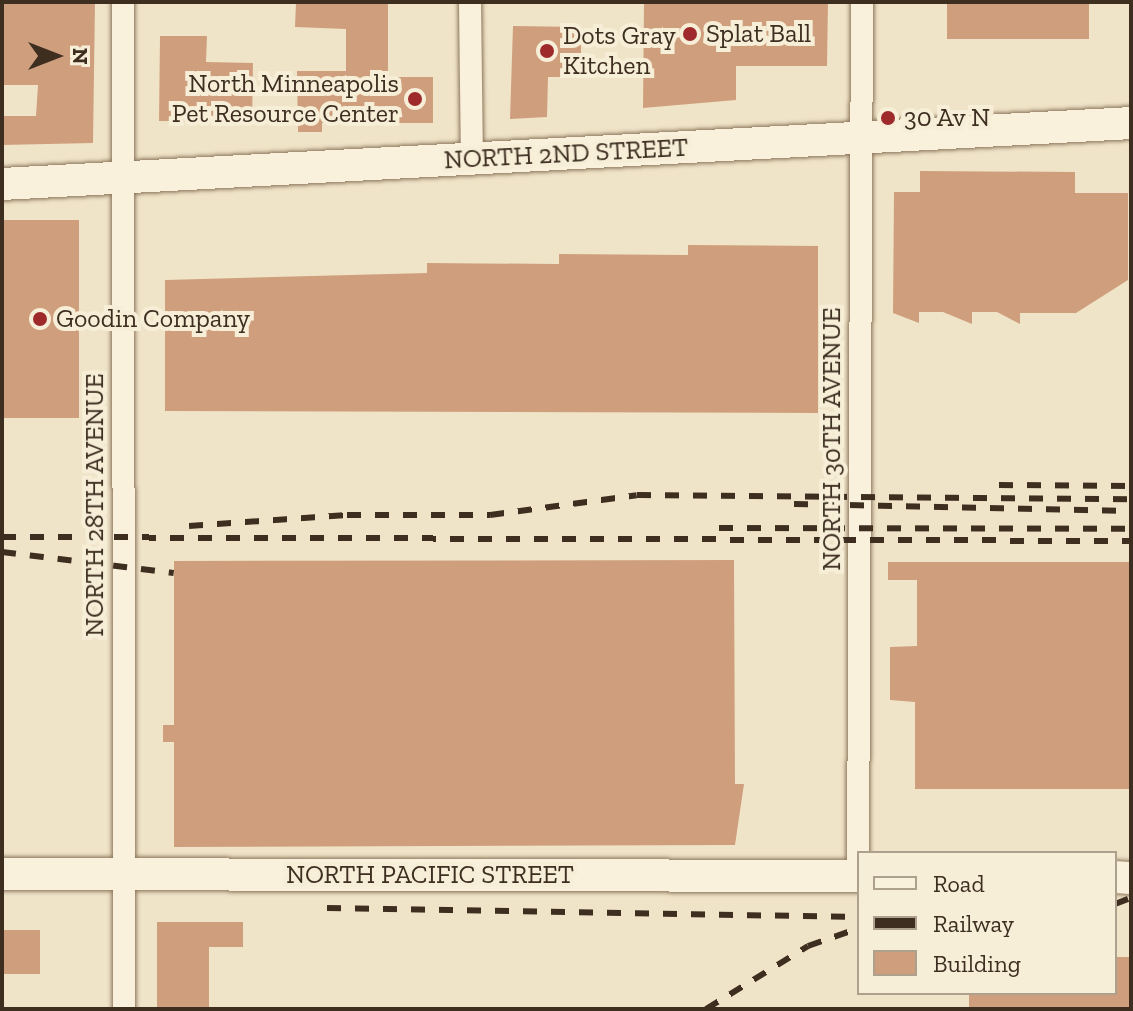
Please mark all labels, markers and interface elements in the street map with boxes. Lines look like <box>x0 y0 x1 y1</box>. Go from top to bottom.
north arrow <box>16 16 96 96</box>
place label: Splat Ball <box>706 18 811 50</box>
place label: Dots Gray Kitchen <box>563 20 676 82</box>
marker: Splat Ball <box>681 25 699 43</box>
marker: Dots Gray Kitchen <box>538 42 556 60</box>
text: N <box>67 48 94 64</box>
place label: North Minneapolis Pet Resource Center <box>172 68 399 130</box>
marker: North Minneapolis Pet Resource Center <box>406 90 424 108</box>
place label: 30 Av N <box>904 102 992 134</box>
marker: 30 Av N <box>879 109 897 127</box>
street label: NORTH 2ND STREET <box>443 132 689 176</box>
place label: Goodin Company <box>56 303 250 335</box>
street label: NORTH 30TH AVENUE <box>816 307 848 571</box>
marker: Goodin Company <box>31 310 49 328</box>
street label: NORTH 28TH AVENUE <box>79 373 111 637</box>
legend <box>857 851 1117 995</box>
street label: NORTH PACIFIC STREET <box>286 859 574 891</box>
text: Road <box>933 869 985 898</box>
text: Railway <box>933 909 1014 938</box>
text: Building <box>933 949 1021 978</box>

